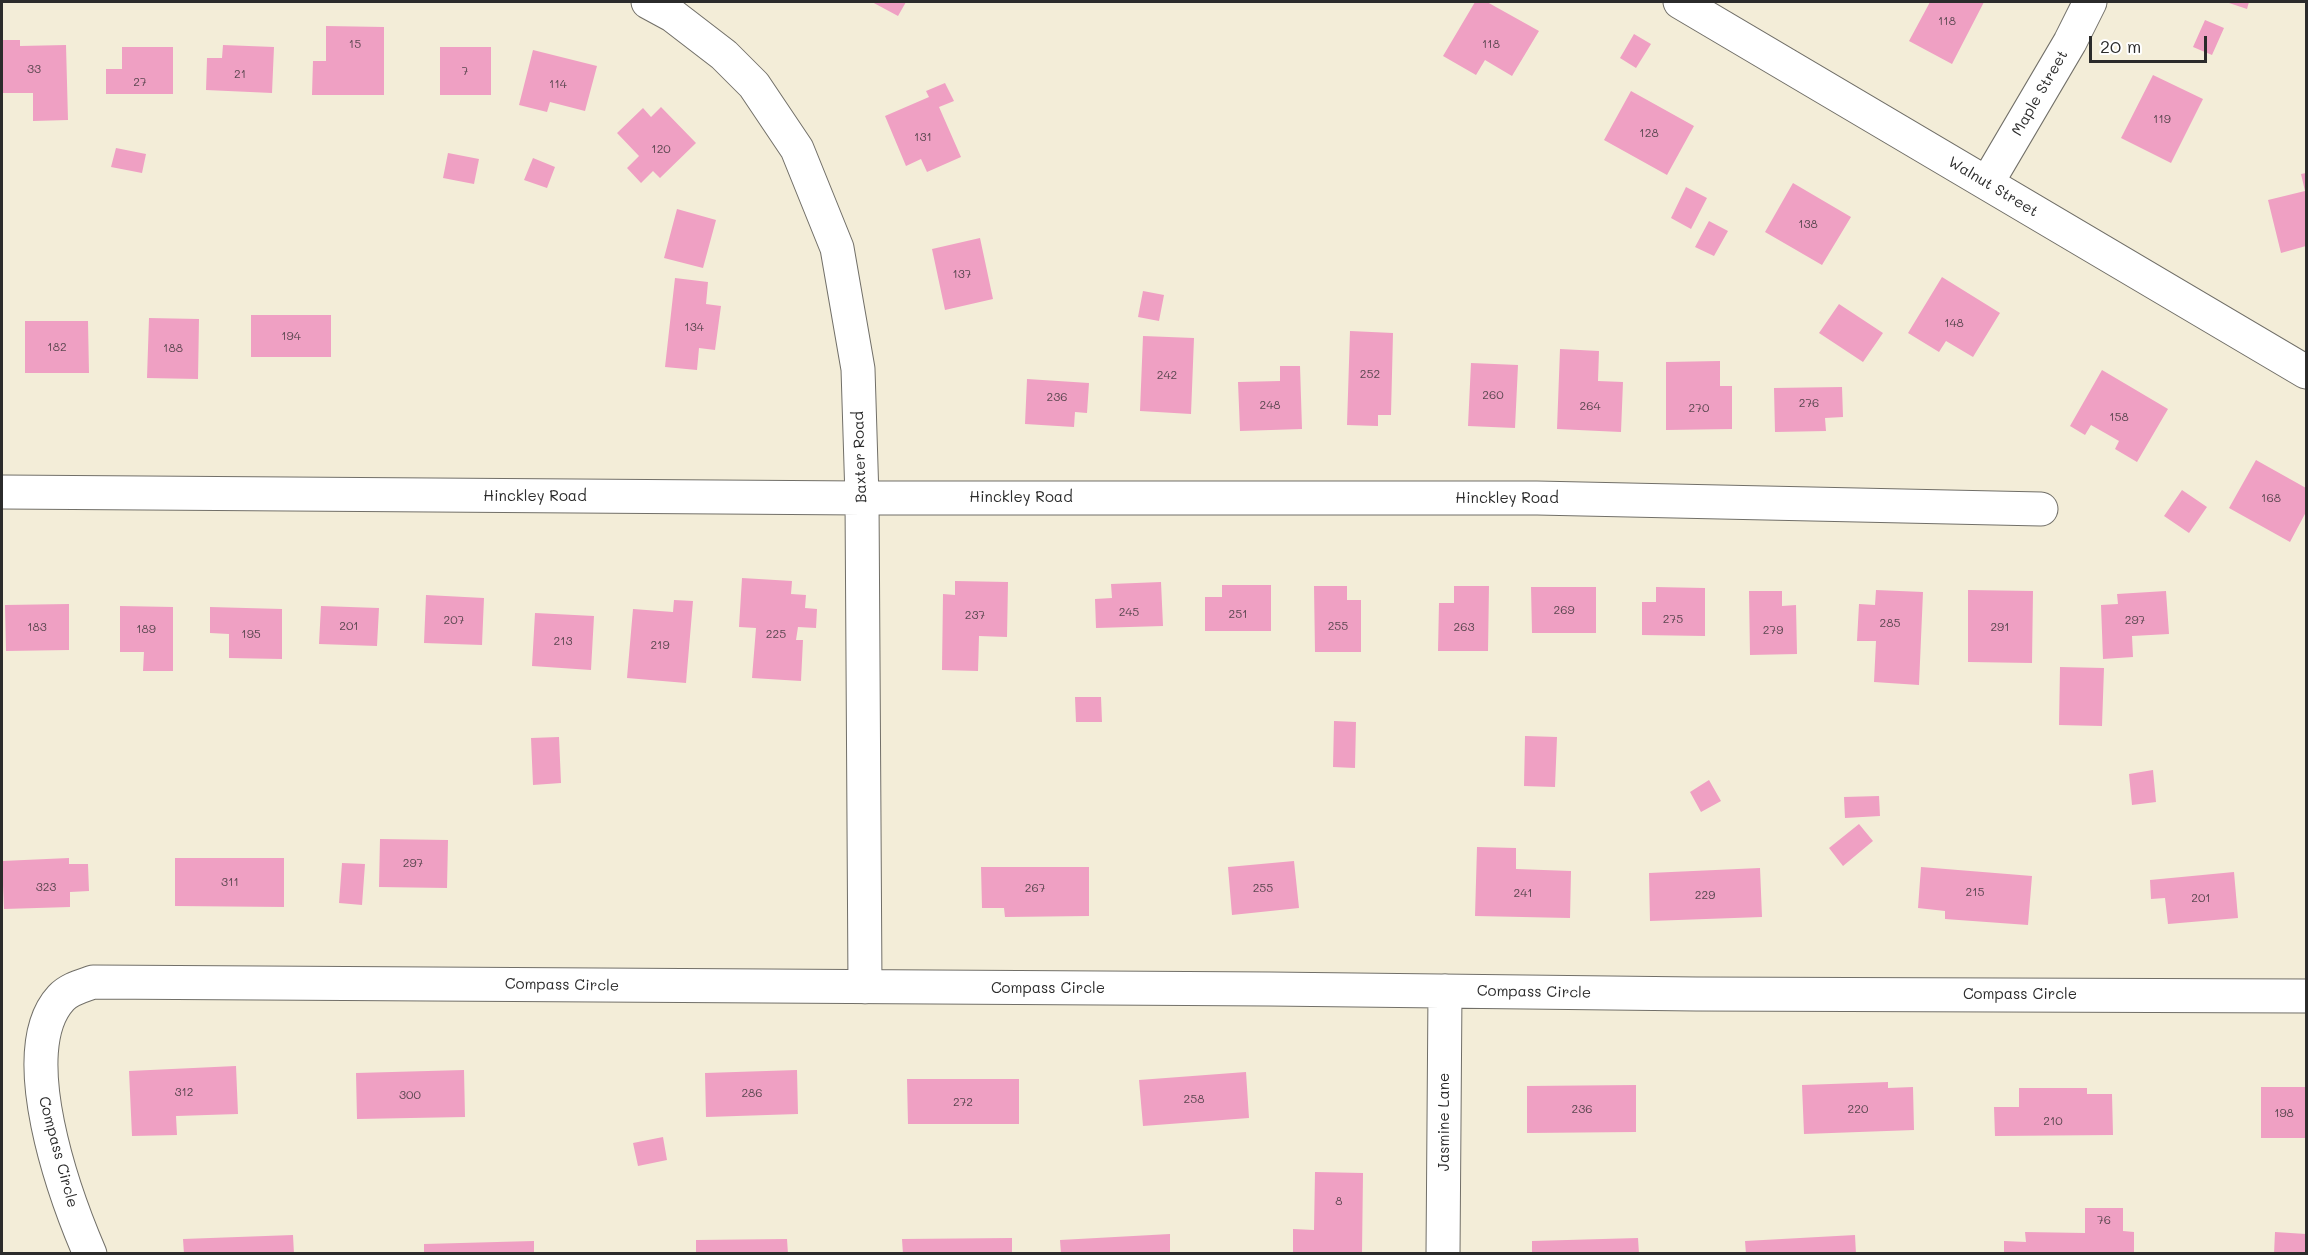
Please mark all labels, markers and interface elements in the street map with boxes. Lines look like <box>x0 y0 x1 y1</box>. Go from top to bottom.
house number: 118 <box>1938 14 1956 28</box>
scale bar <box>2092 24 2210 62</box>
text: 20 m <box>2100 34 2141 58</box>
house number: 15 <box>349 37 361 51</box>
house number: 118 <box>1482 37 1500 51</box>
street label: Maple Street <box>2008 47 2072 139</box>
house number: 33 <box>27 62 41 76</box>
house number: 7 <box>462 64 468 78</box>
house number: 21 <box>234 67 246 81</box>
house number: 27 <box>133 75 147 89</box>
house number: 114 <box>549 77 567 91</box>
house number: 119 <box>2153 112 2171 126</box>
house number: 128 <box>1639 126 1659 140</box>
house number: 131 <box>914 130 932 144</box>
house number: 120 <box>651 142 671 156</box>
street label: Walnut Street <box>1945 153 2041 221</box>
house number: 138 <box>1798 217 1818 231</box>
house number: 137 <box>952 267 972 281</box>
house number: 148 <box>1944 316 1964 330</box>
house number: 134 <box>684 320 704 334</box>
house number: 194 <box>281 329 301 343</box>
house number: 182 <box>47 340 67 354</box>
house number: 188 <box>163 341 183 355</box>
house number: 252 <box>1360 367 1380 381</box>
house number: 242 <box>1157 368 1177 382</box>
house number: 260 <box>1482 388 1504 402</box>
house number: 236 <box>1047 390 1067 404</box>
house number: 276 <box>1799 396 1819 410</box>
house number: 248 <box>1260 398 1280 412</box>
house number: 264 <box>1580 399 1600 413</box>
house number: 270 <box>1689 401 1709 415</box>
house number: 158 <box>2109 410 2129 424</box>
street label: Baxter Road <box>849 411 871 503</box>
street label: Hinckley Road <box>483 487 587 505</box>
street label: Hinckley Road <box>969 488 1073 506</box>
street label: Hinckley Road <box>1455 489 1559 507</box>
house number: 168 <box>2261 491 2281 505</box>
house number: 269 <box>1553 603 1575 617</box>
house number: 245 <box>1119 605 1139 619</box>
house number: 251 <box>1228 607 1248 621</box>
house number: 237 <box>965 608 985 622</box>
house number: 275 <box>1663 612 1683 626</box>
house number: 207 <box>444 613 464 627</box>
house number: 297 <box>2125 613 2145 627</box>
house number: 285 <box>1880 616 1900 630</box>
house number: 201 <box>339 619 359 633</box>
house number: 255 <box>1328 619 1348 633</box>
house number: 183 <box>27 620 47 634</box>
house number: 263 <box>1454 620 1474 634</box>
house number: 291 <box>1990 620 2010 634</box>
house number: 189 <box>136 622 156 636</box>
house number: 279 <box>1763 623 1783 637</box>
house number: 195 <box>241 627 261 641</box>
house number: 225 <box>766 627 786 641</box>
house number: 213 <box>553 634 573 648</box>
house number: 219 <box>650 638 670 652</box>
house number: 297 <box>403 856 423 870</box>
house number: 311 <box>221 875 239 889</box>
house number: 323 <box>36 880 56 894</box>
house number: 267 <box>1025 881 1045 895</box>
house number: 255 <box>1253 881 1273 895</box>
house number: 215 <box>1965 885 1985 899</box>
house number: 241 <box>1513 886 1533 900</box>
house number: 229 <box>1695 888 1715 902</box>
house number: 201 <box>2191 891 2211 905</box>
street label: Compass Circle <box>505 975 619 995</box>
street label: Compass Circle <box>991 979 1105 997</box>
street label: Compass Circle <box>1477 982 1591 1002</box>
street label: Compass Circle <box>1963 985 2077 1003</box>
street label: Jasmine Lane <box>1435 1073 1453 1171</box>
house number: 312 <box>174 1085 194 1099</box>
house number: 286 <box>741 1086 763 1100</box>
house number: 300 <box>399 1088 421 1102</box>
house number: 258 <box>1184 1092 1204 1106</box>
street label: Compass Circle <box>35 1094 81 1210</box>
house number: 272 <box>953 1095 973 1109</box>
house number: 236 <box>1572 1102 1592 1116</box>
house number: 220 <box>1848 1102 1868 1116</box>
house number: 198 <box>2274 1106 2294 1120</box>
house number: 210 <box>2043 1114 2063 1128</box>
house number: 8 <box>1335 1194 1343 1208</box>
house number: 76 <box>2097 1213 2111 1227</box>

